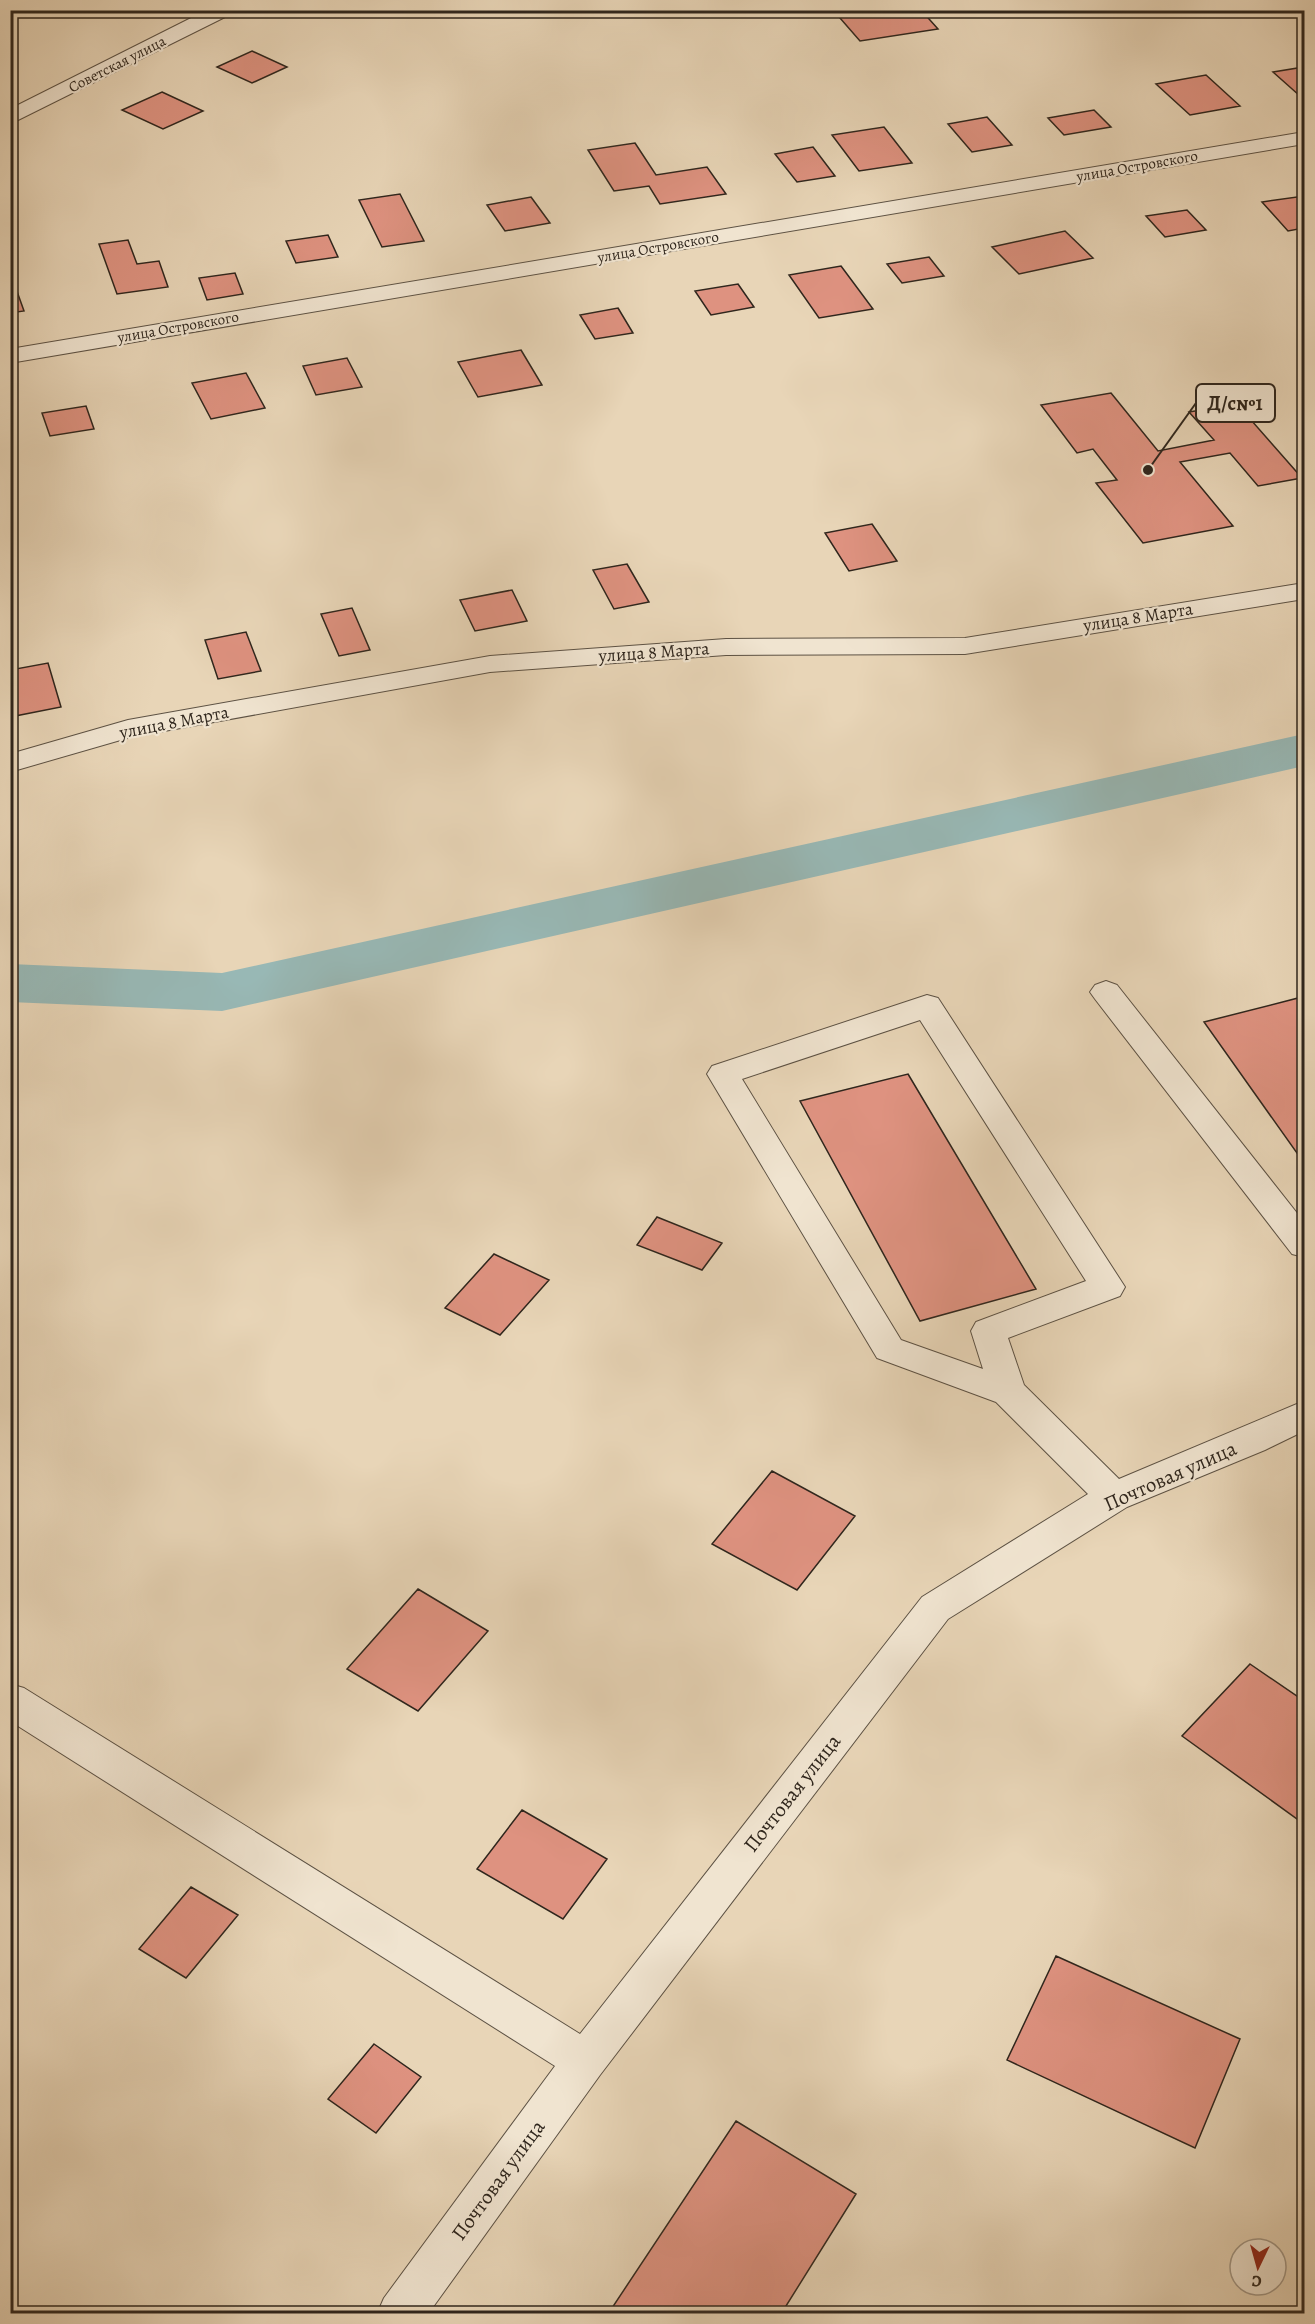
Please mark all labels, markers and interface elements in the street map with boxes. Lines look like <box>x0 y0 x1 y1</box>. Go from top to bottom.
street label: Советская улица <box>65 31 169 97</box>
street label: улица Островского <box>1074 145 1199 187</box>
street label: улица Островского <box>595 226 720 268</box>
street label: улица Островского <box>115 306 240 348</box>
callout: Д/с№1 <box>1196 384 1275 422</box>
text: Д/с№1 <box>1207 390 1263 417</box>
street label: улица 8 Марта <box>1080 596 1195 638</box>
street label: улица 8 Марта <box>597 636 711 668</box>
street label: улица 8 Марта <box>116 700 231 745</box>
street label: Почтовая улица <box>1099 1434 1241 1518</box>
street label: Почтовая улица <box>737 1728 847 1858</box>
street label: Почтовая улица <box>445 2114 551 2246</box>
north arrow <box>1228 2237 1288 2297</box>
text: С <box>1251 2270 1263 2292</box>

